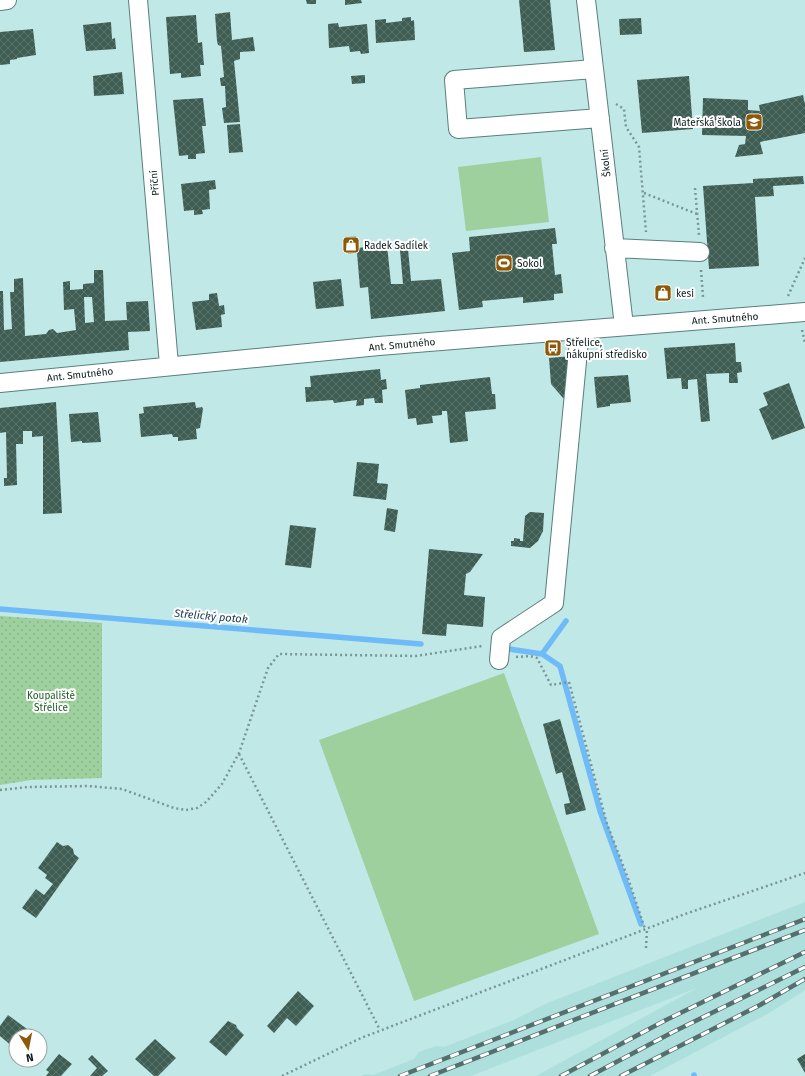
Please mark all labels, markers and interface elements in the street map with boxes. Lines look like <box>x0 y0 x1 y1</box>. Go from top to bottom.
school or university icon: Mateřská škola <box>744 112 764 132</box>
place label: Mateřská škola <box>674 117 741 129</box>
street label: Školní <box>597 148 613 178</box>
street label: Příční <box>147 169 162 196</box>
shop icon: Radek Sadílek <box>341 235 361 255</box>
place label: Radek Sadílek <box>364 239 429 252</box>
sports icon: Sokol <box>494 253 514 273</box>
place label: Sokol <box>517 258 542 270</box>
shop icon: kesi <box>653 283 673 303</box>
place label: kesi <box>676 288 694 300</box>
street label: Ant. Smutného <box>691 311 759 327</box>
street label: Ant. Smutného <box>368 336 436 354</box>
place label: Střelice, nákupní středisko <box>566 337 647 361</box>
bus stop icon: Střelice, nákupní středisko <box>543 338 563 358</box>
street label: Ant. Smutného <box>46 366 114 384</box>
water label: Střelický potok <box>173 607 248 626</box>
park label: Koupaliště Střelice <box>27 690 75 714</box>
north arrow <box>8 1028 48 1068</box>
text: N <box>25 1050 34 1064</box>

